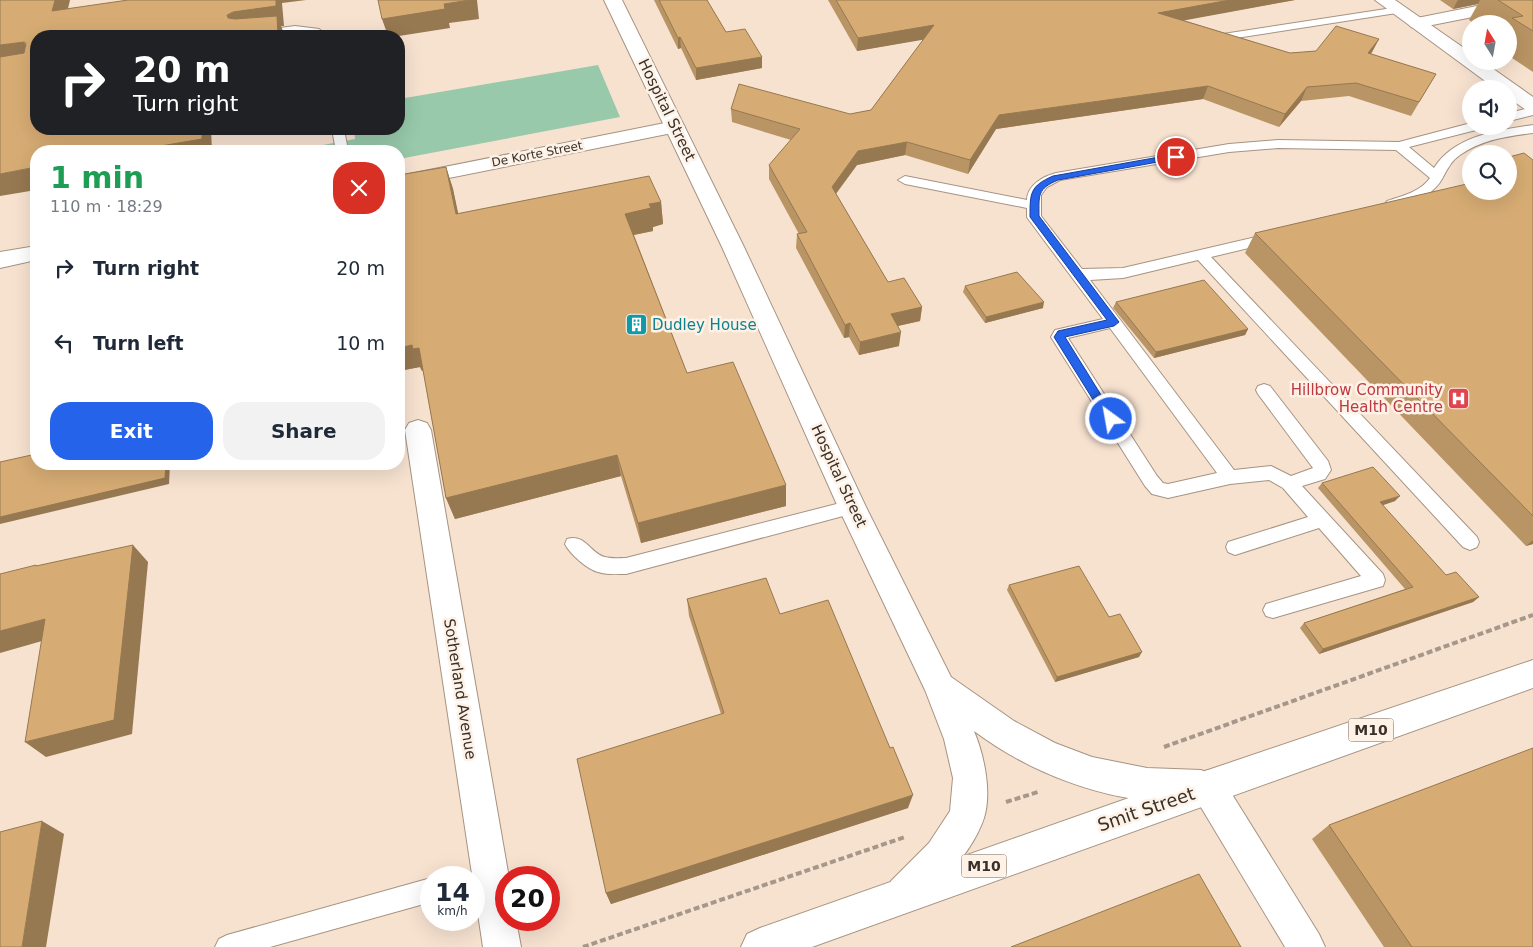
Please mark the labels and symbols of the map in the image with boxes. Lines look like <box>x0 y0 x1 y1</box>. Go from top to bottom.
north arrow <box>1462 15 1518 70</box>
street label: Hospital Street <box>634 56 700 164</box>
pin <box>1155 136 1197 178</box>
street label: De Korte Street <box>490 138 584 170</box>
building icon: Dudley House <box>624 313 648 337</box>
place label: Dudley House <box>652 316 757 334</box>
place label: Hillbrow Community Health Centre <box>1291 381 1443 416</box>
hospital icon: Hillbrow Community Health Centre <box>1447 387 1471 411</box>
position arrow <box>1084 392 1136 444</box>
street label: Hospital Street <box>807 422 871 530</box>
street label: Sotherland Avenue <box>440 617 480 761</box>
road number: M10 <box>1348 718 1394 742</box>
street label: Smit Street <box>1095 783 1197 835</box>
road number: M10 <box>962 854 1006 878</box>
speed limit sign: 20 <box>495 866 560 931</box>

